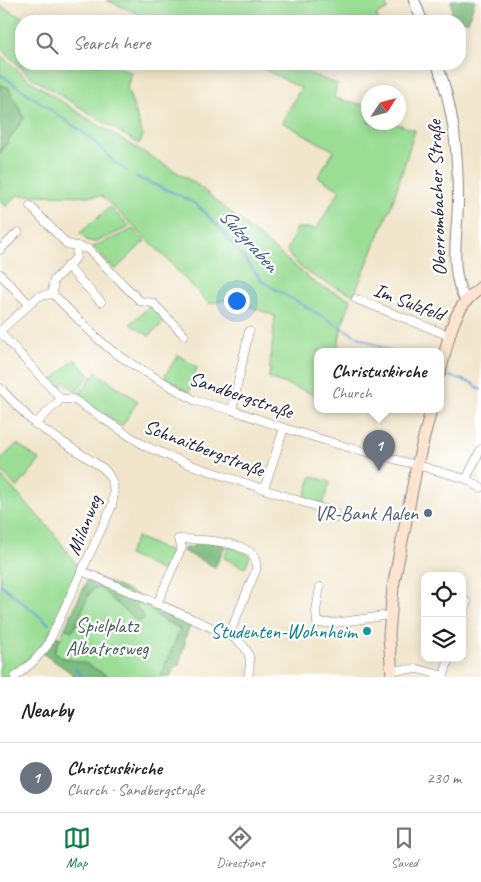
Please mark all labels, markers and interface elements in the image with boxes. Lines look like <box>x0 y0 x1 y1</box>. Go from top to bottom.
search box <box>15 15 466 70</box>
icon: search <box>33 29 61 57</box>
text: Search here <box>73 31 150 55</box>
north arrow <box>361 85 406 130</box>
street label: Oberrombacher Straße <box>422 118 452 276</box>
water label: Sulzgraben <box>214 203 286 279</box>
street label: Im Sulzfeld <box>370 277 451 328</box>
your location <box>224 288 250 314</box>
popup <box>314 348 444 413</box>
text: Christuskirche <box>332 359 426 383</box>
street label: Sandbergstraße <box>186 366 298 425</box>
text: Church <box>332 383 372 403</box>
street label: Schnaitbergstraße <box>140 414 269 483</box>
pin: 1 <box>363 430 395 471</box>
street label: Milanweg <box>61 490 108 559</box>
place label: VR-Bank Aalen <box>315 501 419 526</box>
marker: VR-Bank Aalen <box>422 507 434 519</box>
map controls <box>421 572 466 662</box>
button: locate <box>421 572 466 617</box>
park label: Spielplatz Albatrosweg <box>66 613 149 661</box>
button: layers <box>421 617 466 662</box>
place label: Studenten-Wohnheim <box>211 619 359 644</box>
marker: Studenten-Wohnheim <box>361 625 373 637</box>
text: Nearby <box>20 697 73 723</box>
text: Christuskirche <box>67 756 162 780</box>
text: 1 <box>32 768 40 788</box>
text: 230 m <box>427 768 461 788</box>
text: Church · Sandbergstraße <box>67 780 204 800</box>
tab: Map <box>63 824 91 871</box>
tab: Directions <box>216 824 265 871</box>
tab: Saved <box>390 824 418 871</box>

